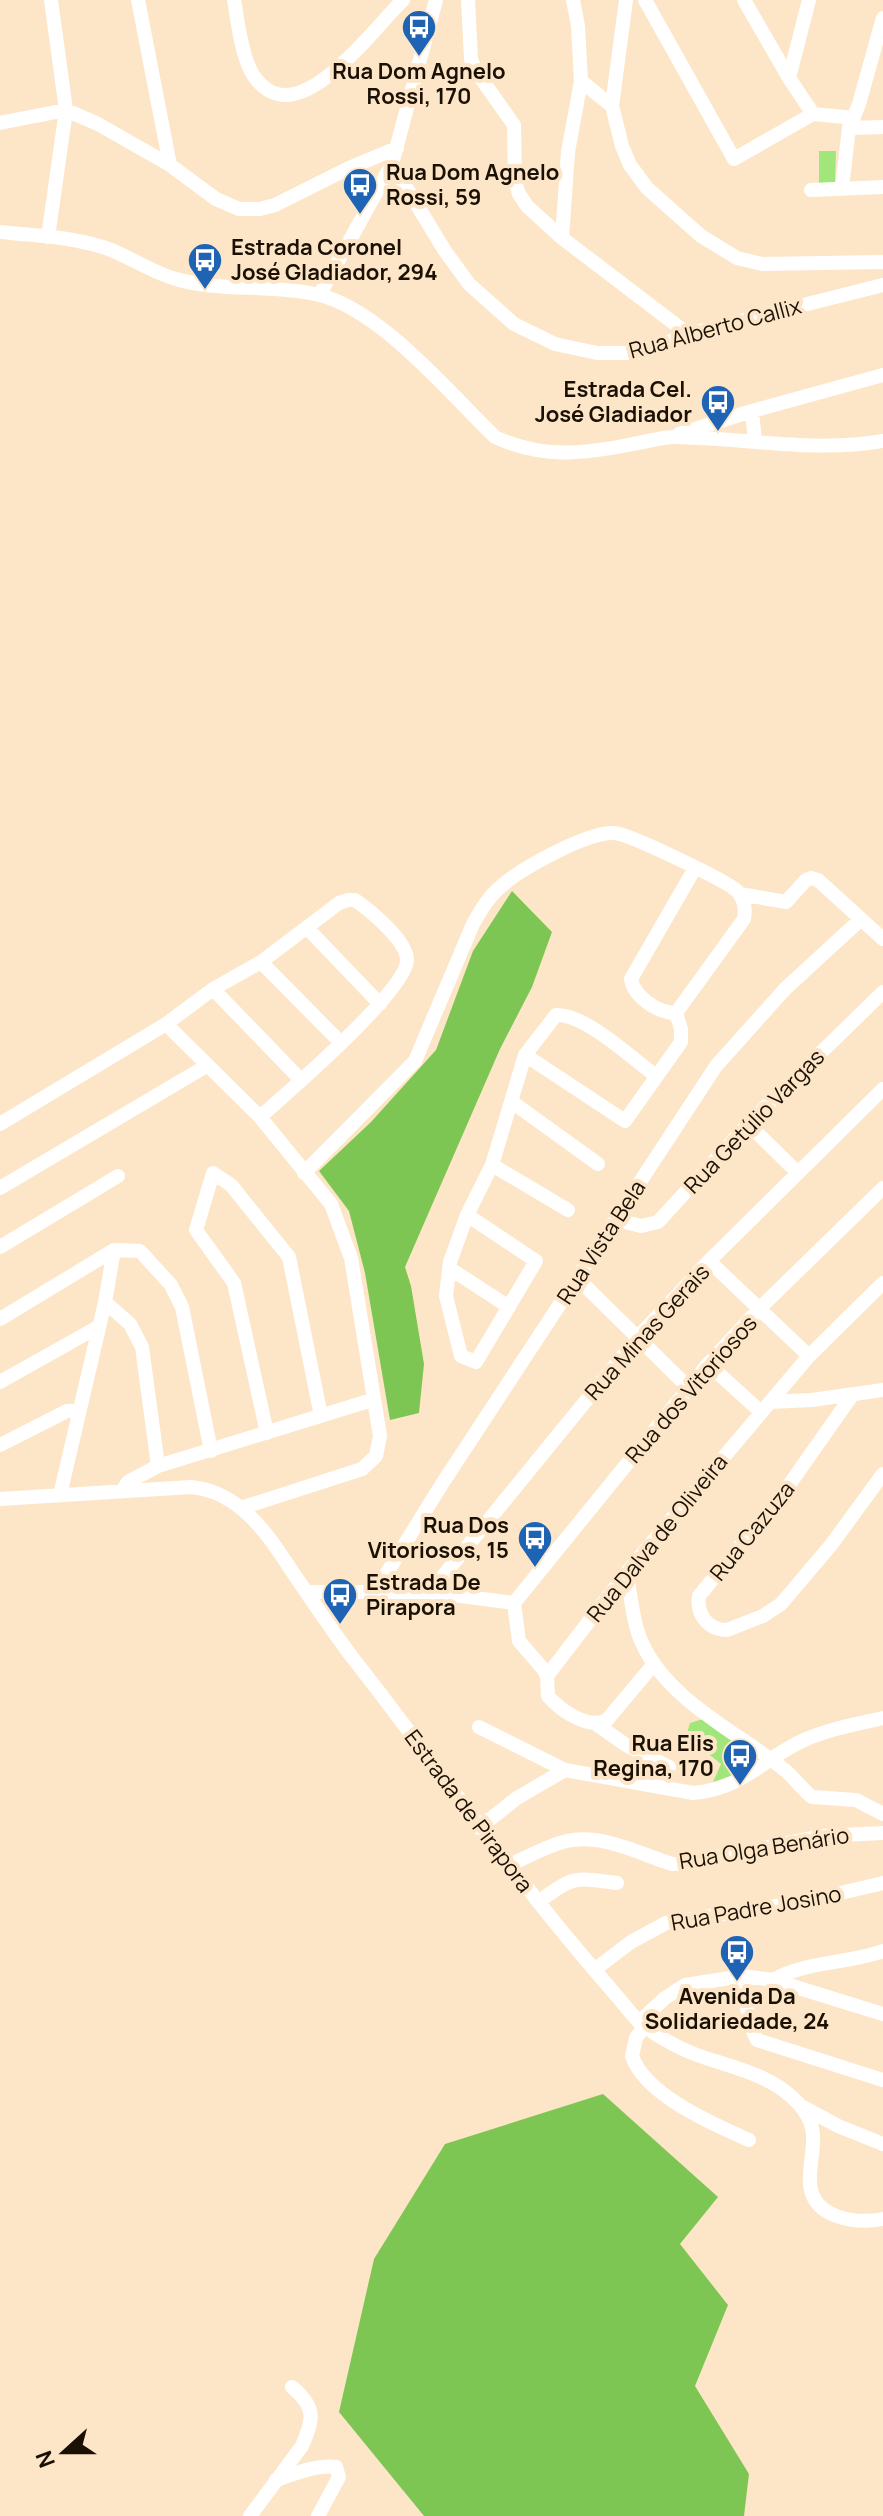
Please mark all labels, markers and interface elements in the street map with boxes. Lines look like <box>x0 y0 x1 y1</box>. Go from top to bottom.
bus stop icon: Rua Dom Agnelo Rossi, 170 <box>400 8 438 58</box>
place label: Rua Dom Agnelo Rossi, 170 <box>332 56 506 111</box>
place label: Rua Dom Agnelo Rossi, 59 <box>386 157 559 212</box>
bus stop icon: Rua Dom Agnelo Rossi, 59 <box>341 166 379 216</box>
place label: Estrada Coronel José Gladiador, 294 <box>231 232 438 287</box>
bus stop icon: Estrada Coronel José Gladiador, 294 <box>186 241 224 291</box>
street label: Rua Alberto Callix <box>626 290 805 365</box>
place label: Estrada Cel. José Gladiador <box>535 374 692 429</box>
bus stop icon: Estrada Cel. José Gladiador <box>699 383 737 433</box>
street label: Rua Getúlio Vargas <box>677 1042 831 1200</box>
street label: Rua Vista Bela <box>550 1174 652 1310</box>
street label: Rua Minas Gerais <box>578 1258 716 1406</box>
street label: Rua dos Vitoriosos <box>618 1309 764 1469</box>
street label: Rua Dalva de Oliveira <box>580 1448 734 1628</box>
street label: Rua Cazuza <box>703 1475 801 1587</box>
place label: Rua Dos Vitoriosos, 15 <box>368 1510 509 1565</box>
bus stop icon: Rua Dos Vitoriosos, 15 <box>516 1519 554 1569</box>
place label: Estrada De Pirapora <box>366 1567 481 1622</box>
bus stop icon: Estrada De Pirapora <box>321 1576 359 1626</box>
street label: Estrada de Pirapora <box>398 1724 540 1898</box>
place label: Rua Elis Regina, 170 <box>593 1728 714 1783</box>
bus stop icon: Rua Elis Regina, 170 <box>721 1737 759 1787</box>
street label: Rua Olga Benário <box>677 1820 851 1876</box>
street label: Rua Padre Josino <box>669 1878 843 1938</box>
bus stop icon: Avenida Da Solidariedade, 24 <box>718 1933 756 1983</box>
place label: Avenida Da Solidariedade, 24 <box>645 1981 829 2036</box>
north arrow <box>24 2412 104 2492</box>
text: N <box>28 2446 62 2472</box>

